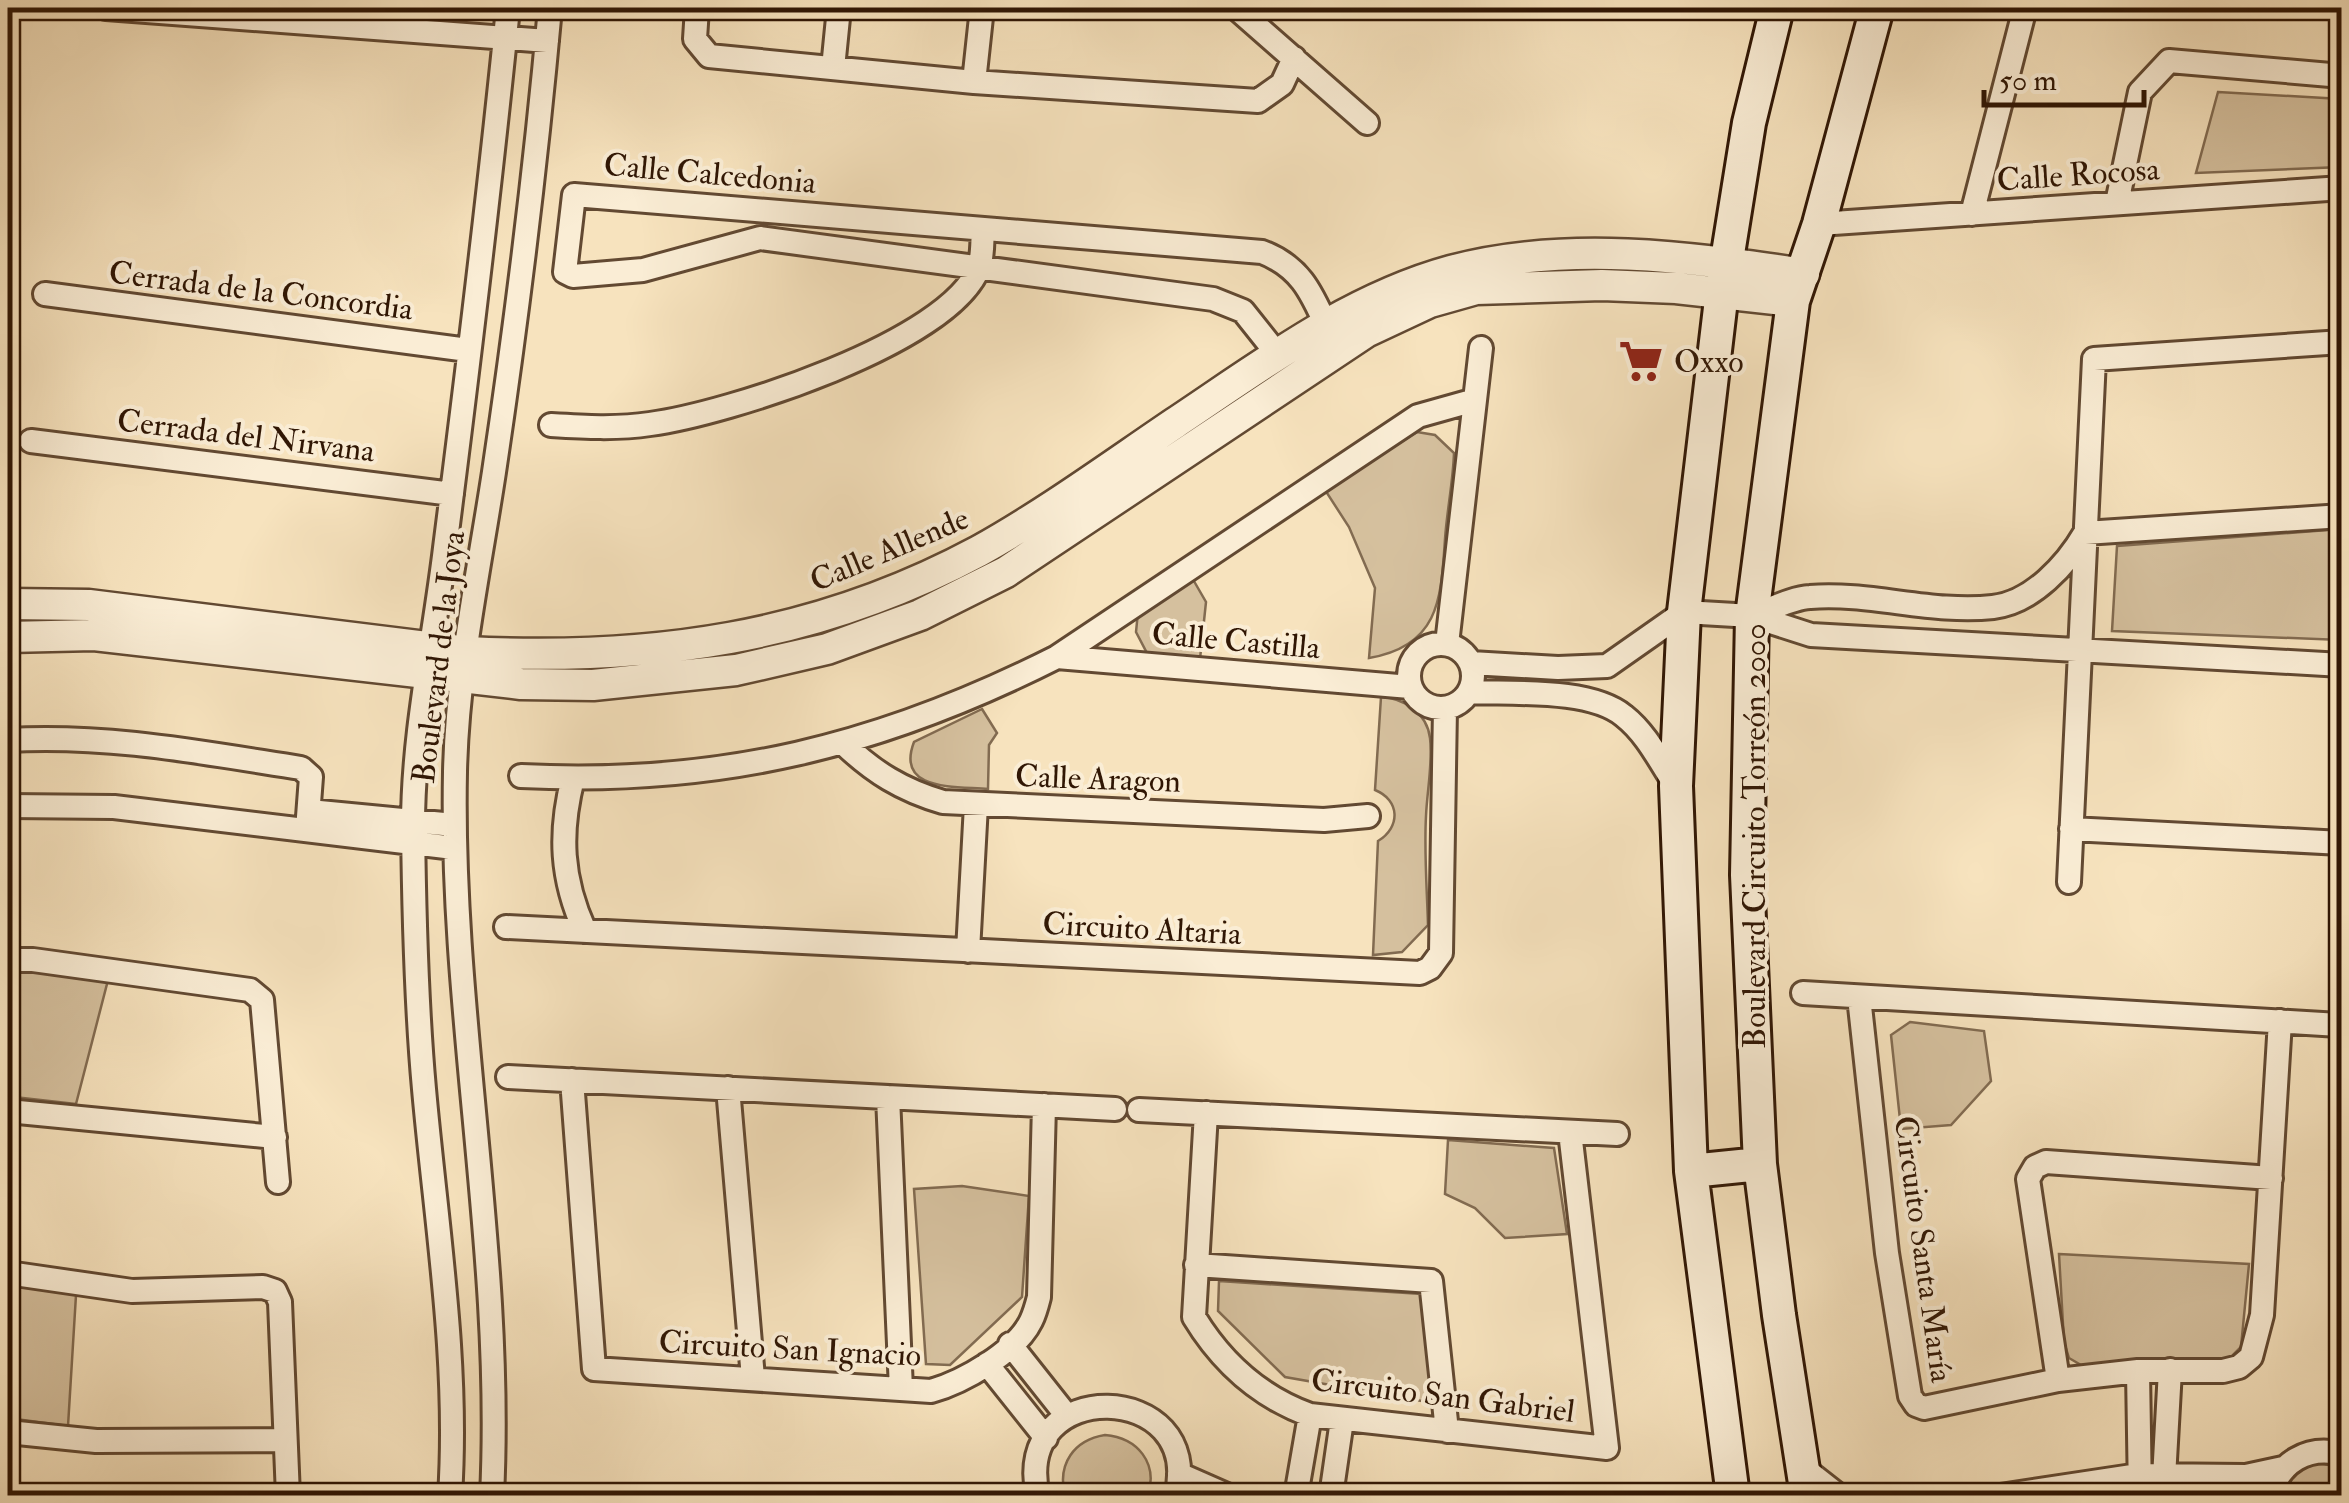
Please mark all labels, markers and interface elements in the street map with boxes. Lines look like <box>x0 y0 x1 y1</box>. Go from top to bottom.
scale bar <box>1984 45 2144 107</box>
text: 50 m <box>1999 62 2057 99</box>
street label: Calle Calcedonia <box>602 145 819 203</box>
street label: Calle Rocosa <box>1995 149 2162 201</box>
street label: Cerrada de la Concordia <box>107 252 416 330</box>
supermarket icon: Oxxo <box>1617 337 1665 385</box>
place label: Oxxo <box>1674 342 1744 382</box>
street label: Cerrada del Nirvana <box>115 400 378 472</box>
street label: Calle Allende <box>804 499 975 601</box>
street label: Boulevard de la Joya <box>404 528 474 786</box>
street label: Calle Castilla <box>1150 614 1323 668</box>
street label: Boulevard Circuito Torreón 2000 <box>1735 623 1775 1049</box>
street label: Calle Aragon <box>1014 756 1182 802</box>
street label: Circuito Altaria <box>1041 904 1243 954</box>
street label: Circuito Santa María <box>1885 1113 1962 1386</box>
street label: Circuito San Ignacio <box>658 1322 922 1376</box>
street label: Circuito San Gabriel <box>1309 1360 1577 1432</box>

